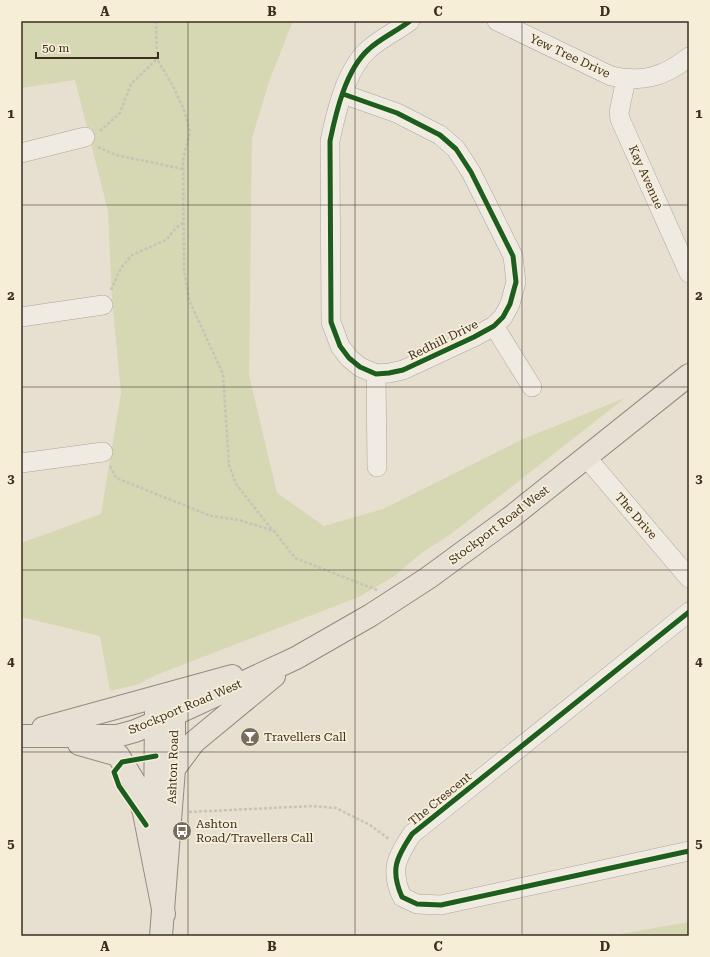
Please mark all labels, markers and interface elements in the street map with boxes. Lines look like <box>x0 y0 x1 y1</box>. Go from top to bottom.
text: A <box>100 4 110 19</box>
text: B <box>267 4 277 19</box>
text: C <box>433 4 443 19</box>
text: D <box>600 4 610 19</box>
street label: Yew Tree Drive <box>528 31 613 81</box>
scale bar <box>36 34 158 60</box>
text: 50 m <box>42 41 69 55</box>
text: 1 <box>7 106 15 121</box>
text: 1 <box>695 106 703 121</box>
street label: Kay Avenue <box>626 143 666 211</box>
text: 2 <box>7 288 15 303</box>
text: 2 <box>695 288 703 303</box>
street label: Redhill Drive <box>406 317 481 363</box>
text: 3 <box>7 471 15 486</box>
text: 3 <box>695 471 703 486</box>
street label: Stockport Road West <box>446 482 552 567</box>
street label: The Drive <box>612 490 660 542</box>
text: 4 <box>7 654 15 669</box>
text: 4 <box>695 654 703 669</box>
street label: Stockport Road West <box>126 677 244 737</box>
bar icon: Travellers Call <box>239 726 261 748</box>
street label: Ashton Road <box>165 730 181 804</box>
place label: Travellers Call <box>264 730 347 744</box>
street label: The Crescent <box>406 769 475 829</box>
place label: Ashton Road/Travellers Call <box>196 817 313 845</box>
bus stop icon: Ashton Road/Travellers Call <box>171 820 193 842</box>
text: 5 <box>7 836 15 851</box>
text: 5 <box>695 836 703 851</box>
text: A <box>100 939 110 954</box>
text: B <box>267 939 277 954</box>
text: C <box>433 939 443 954</box>
text: D <box>600 939 610 954</box>

